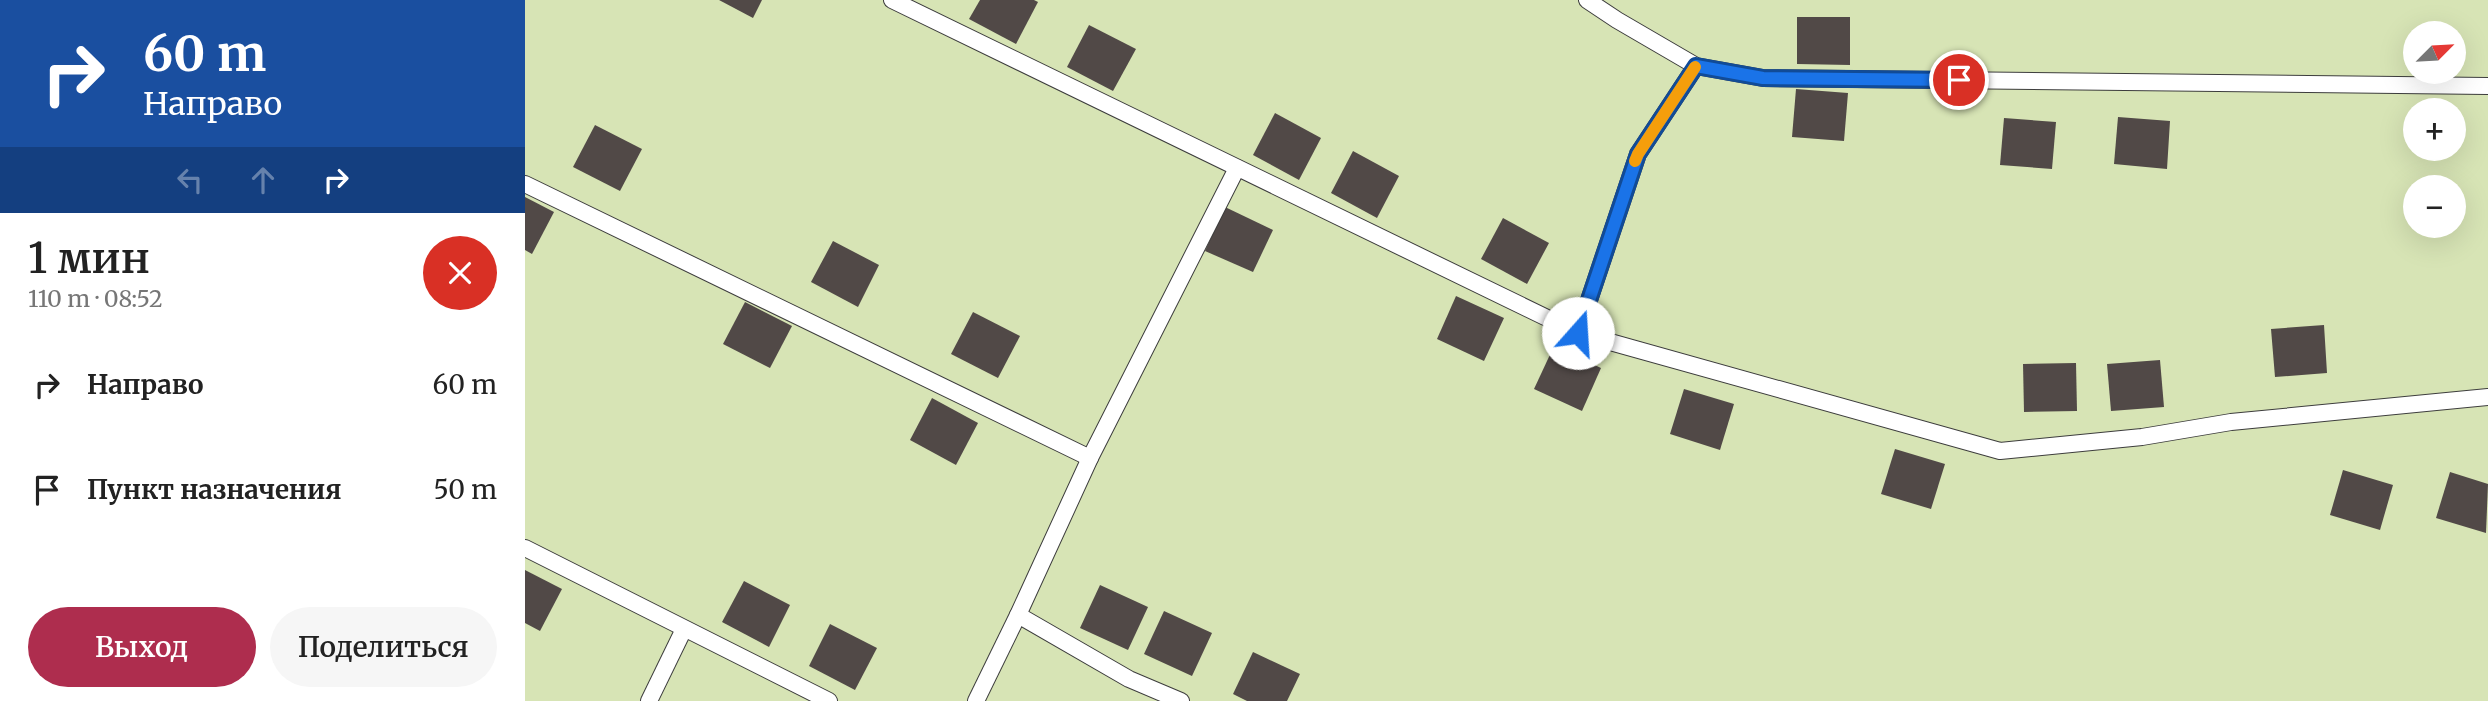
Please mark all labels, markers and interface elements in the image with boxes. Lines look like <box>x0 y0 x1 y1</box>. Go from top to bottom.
north arrow <box>2403 21 2466 84</box>
map controls <box>2403 21 2466 238</box>
text: 60 m <box>143 23 266 84</box>
icon: right <box>28 28 119 119</box>
pin <box>1929 50 1989 110</box>
icon: arrive <box>1940 61 1978 99</box>
text: Направо <box>143 84 282 124</box>
button: + <box>2403 98 2466 161</box>
icon: left <box>171 161 209 199</box>
icon: ahead <box>244 161 282 199</box>
icon: right <box>317 161 355 199</box>
button: − <box>2403 175 2466 238</box>
text: 1 мин <box>28 232 150 284</box>
button: close <box>423 236 497 310</box>
text: 110 m · 08:52 <box>28 284 163 313</box>
position arrow <box>1541 296 1615 370</box>
icon: right <box>28 366 66 404</box>
text: Направо <box>87 368 204 401</box>
text: 60 m <box>433 368 497 401</box>
icon: arrive <box>28 471 66 509</box>
text: Пункт назначения <box>87 473 341 506</box>
text: 50 m <box>433 473 497 506</box>
button: Выход <box>28 607 256 687</box>
button: Поделиться <box>270 607 497 687</box>

